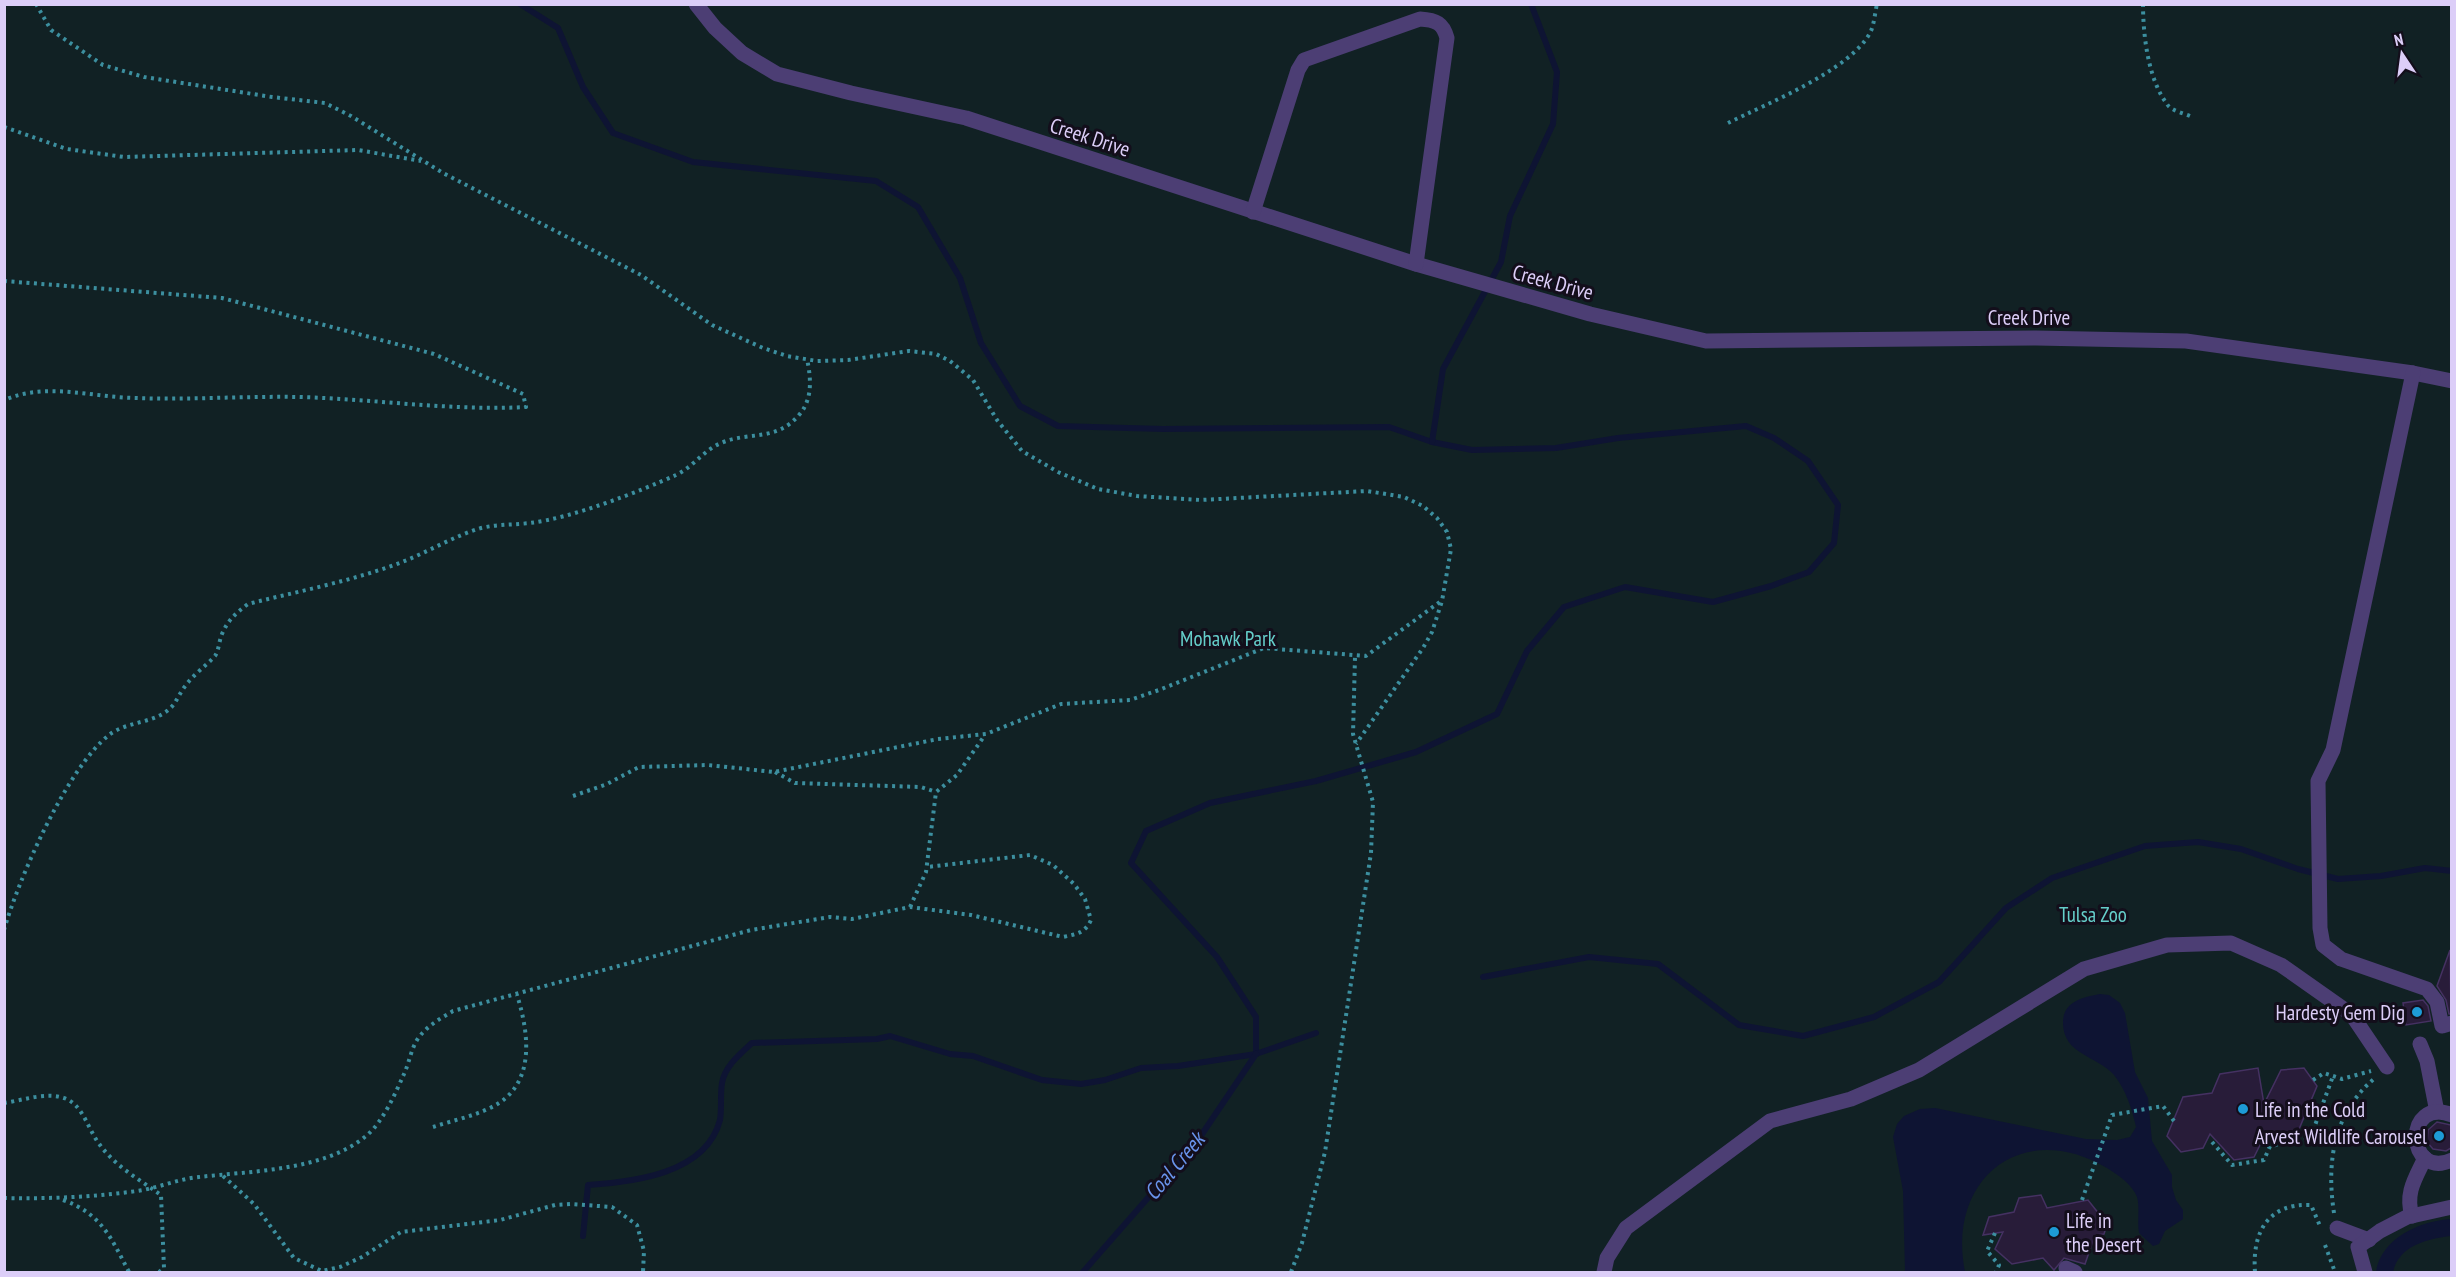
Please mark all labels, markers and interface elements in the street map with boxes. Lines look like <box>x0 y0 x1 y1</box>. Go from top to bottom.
north arrow <box>2372 24 2432 84</box>
text: N <box>2392 29 2405 50</box>
street label: Creek Drive <box>1047 111 1133 163</box>
street label: Creek Drive <box>1510 258 1596 306</box>
street label: Creek Drive <box>1988 304 2070 331</box>
park label: Mohawk Park <box>1180 625 1276 652</box>
park label: Tulsa Zoo <box>2059 901 2127 928</box>
place label: Hardesty Gem Dig <box>2276 999 2405 1026</box>
marker: Hardesty Gem Dig <box>2410 1005 2424 1019</box>
place label: Life in the Cold <box>2255 1096 2365 1123</box>
marker: Life in the Cold <box>2236 1102 2250 1116</box>
place label: Arvest Wildlife Carousel <box>2255 1123 2427 1150</box>
water label: Coal Creek <box>1138 1125 1212 1206</box>
marker: Arvest Wildlife Carousel <box>2432 1129 2446 1143</box>
place label: Life in the Desert <box>2066 1207 2142 1258</box>
marker: Life in the Desert <box>2047 1225 2061 1239</box>

